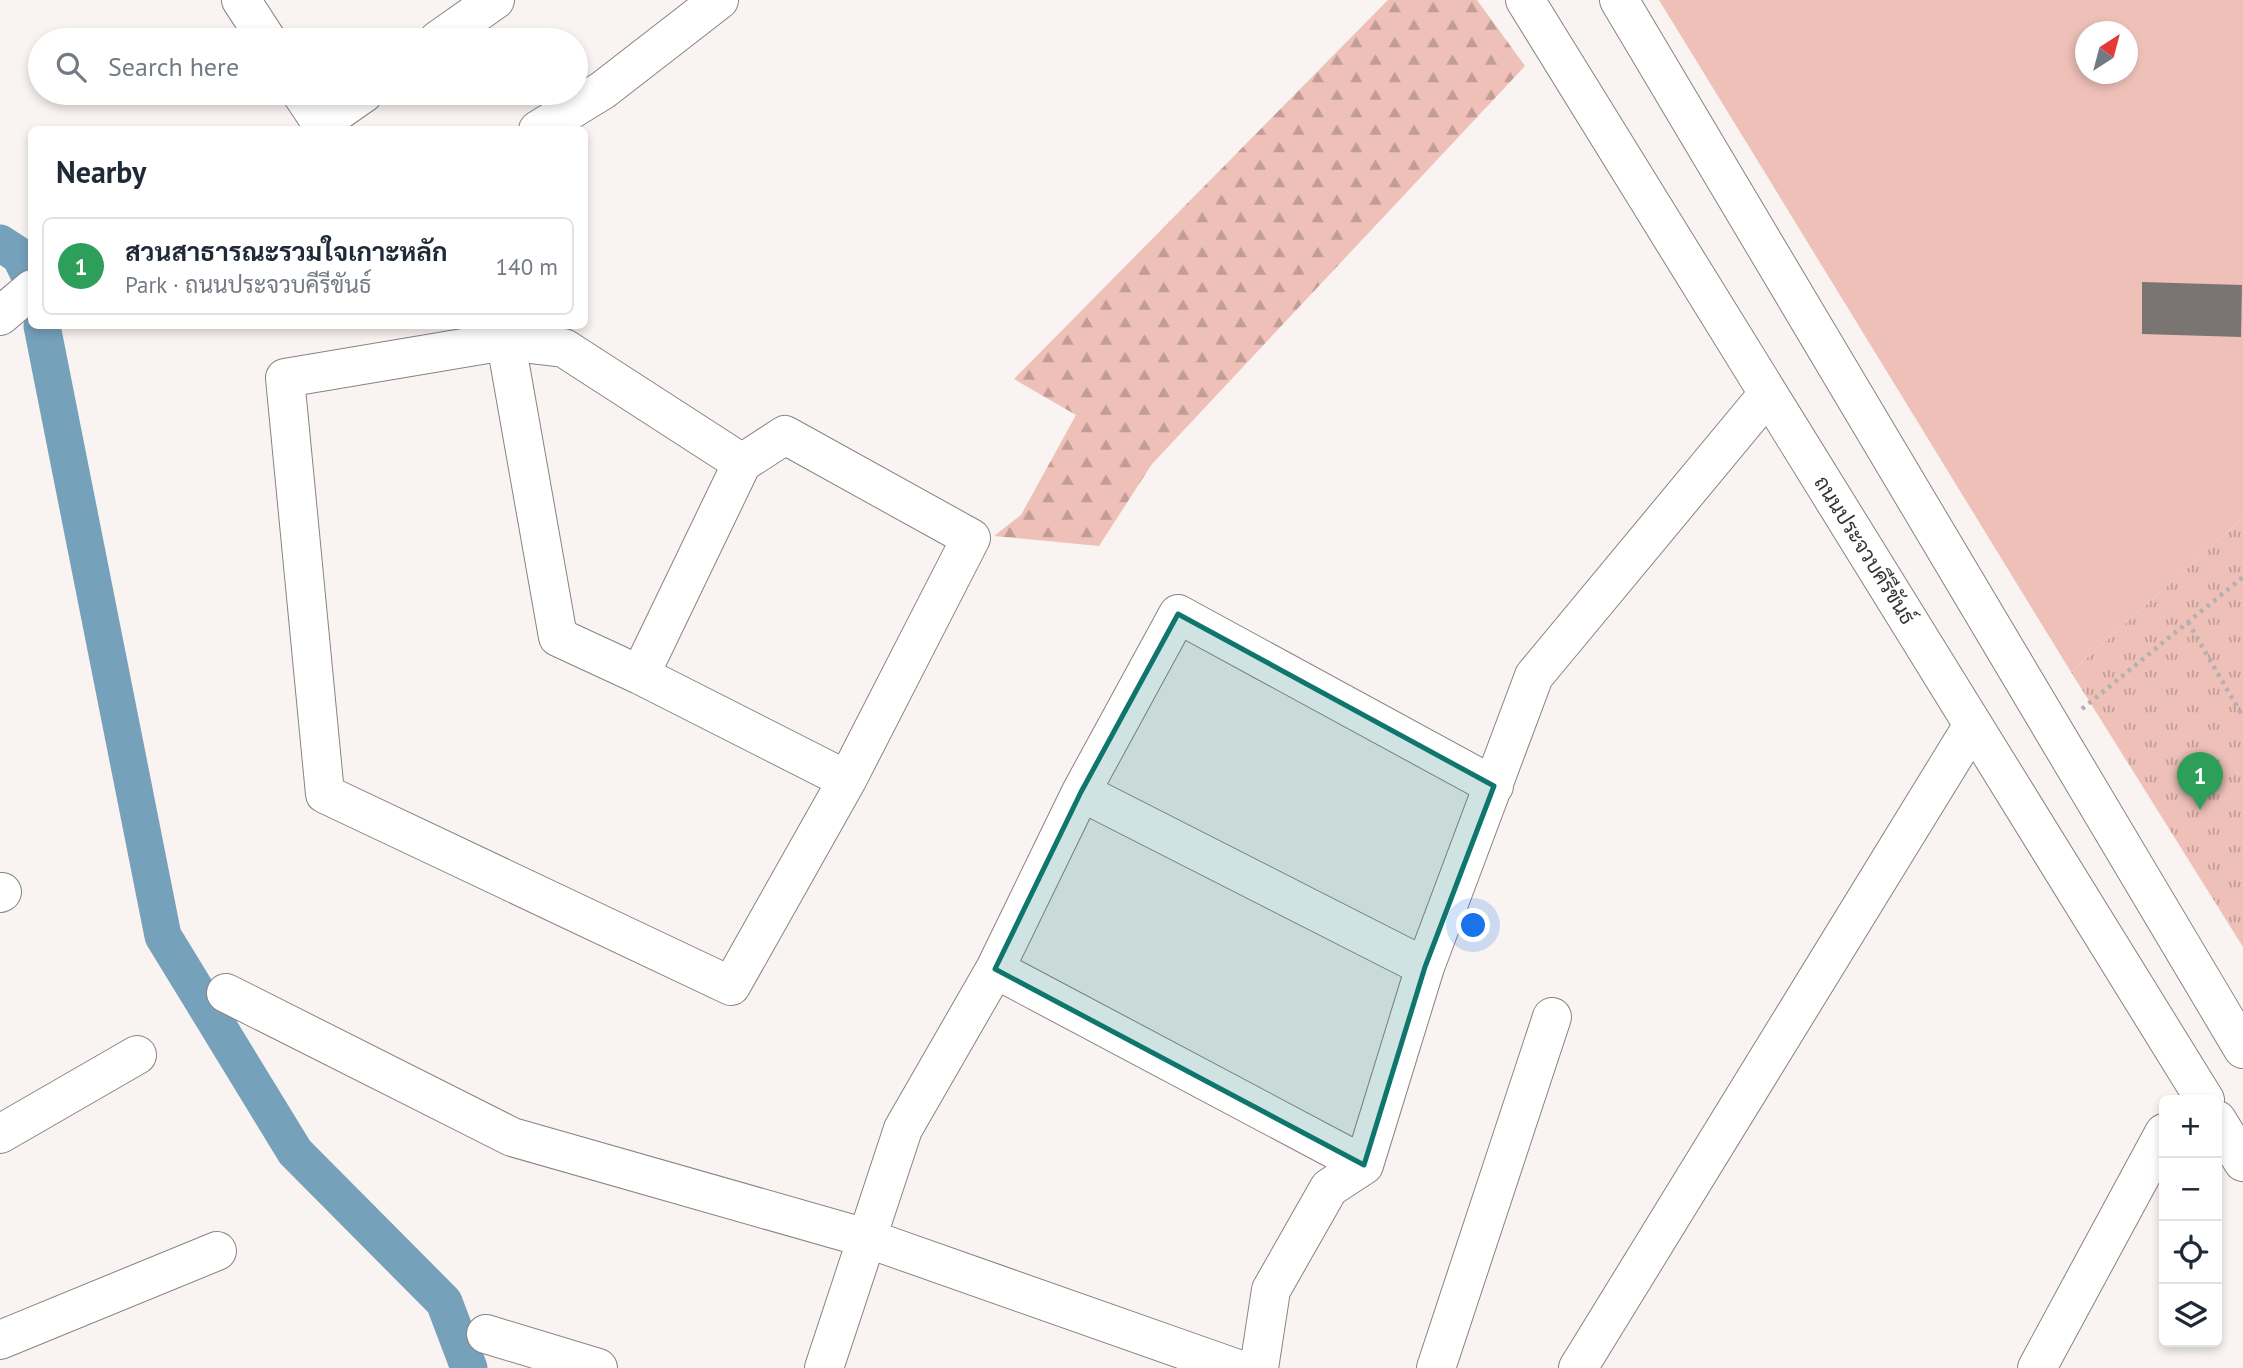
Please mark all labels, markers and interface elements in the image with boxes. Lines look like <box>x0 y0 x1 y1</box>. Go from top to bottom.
north arrow <box>2075 21 2138 84</box>
search box <box>28 28 588 105</box>
icon: search <box>52 48 90 86</box>
text: Search here <box>108 50 239 83</box>
text: Nearby <box>56 152 146 191</box>
text: สวนสาธารณะรวมใจเกาะหลัก <box>125 235 447 268</box>
text: 1 <box>74 252 88 281</box>
text: 140 m <box>496 252 558 281</box>
text: Park · ถนนประจวบคีรีขันธ์ <box>125 270 371 299</box>
street label: ถนนประจวบคีรีขันธ์ <box>1808 471 1922 629</box>
pin: 1 <box>2177 752 2223 810</box>
your location <box>1456 908 1490 942</box>
map controls <box>2159 1095 2222 1347</box>
button: + <box>2159 1095 2222 1158</box>
button: − <box>2159 1158 2222 1221</box>
button: locate <box>2159 1221 2222 1284</box>
button: layers <box>2159 1284 2222 1347</box>

